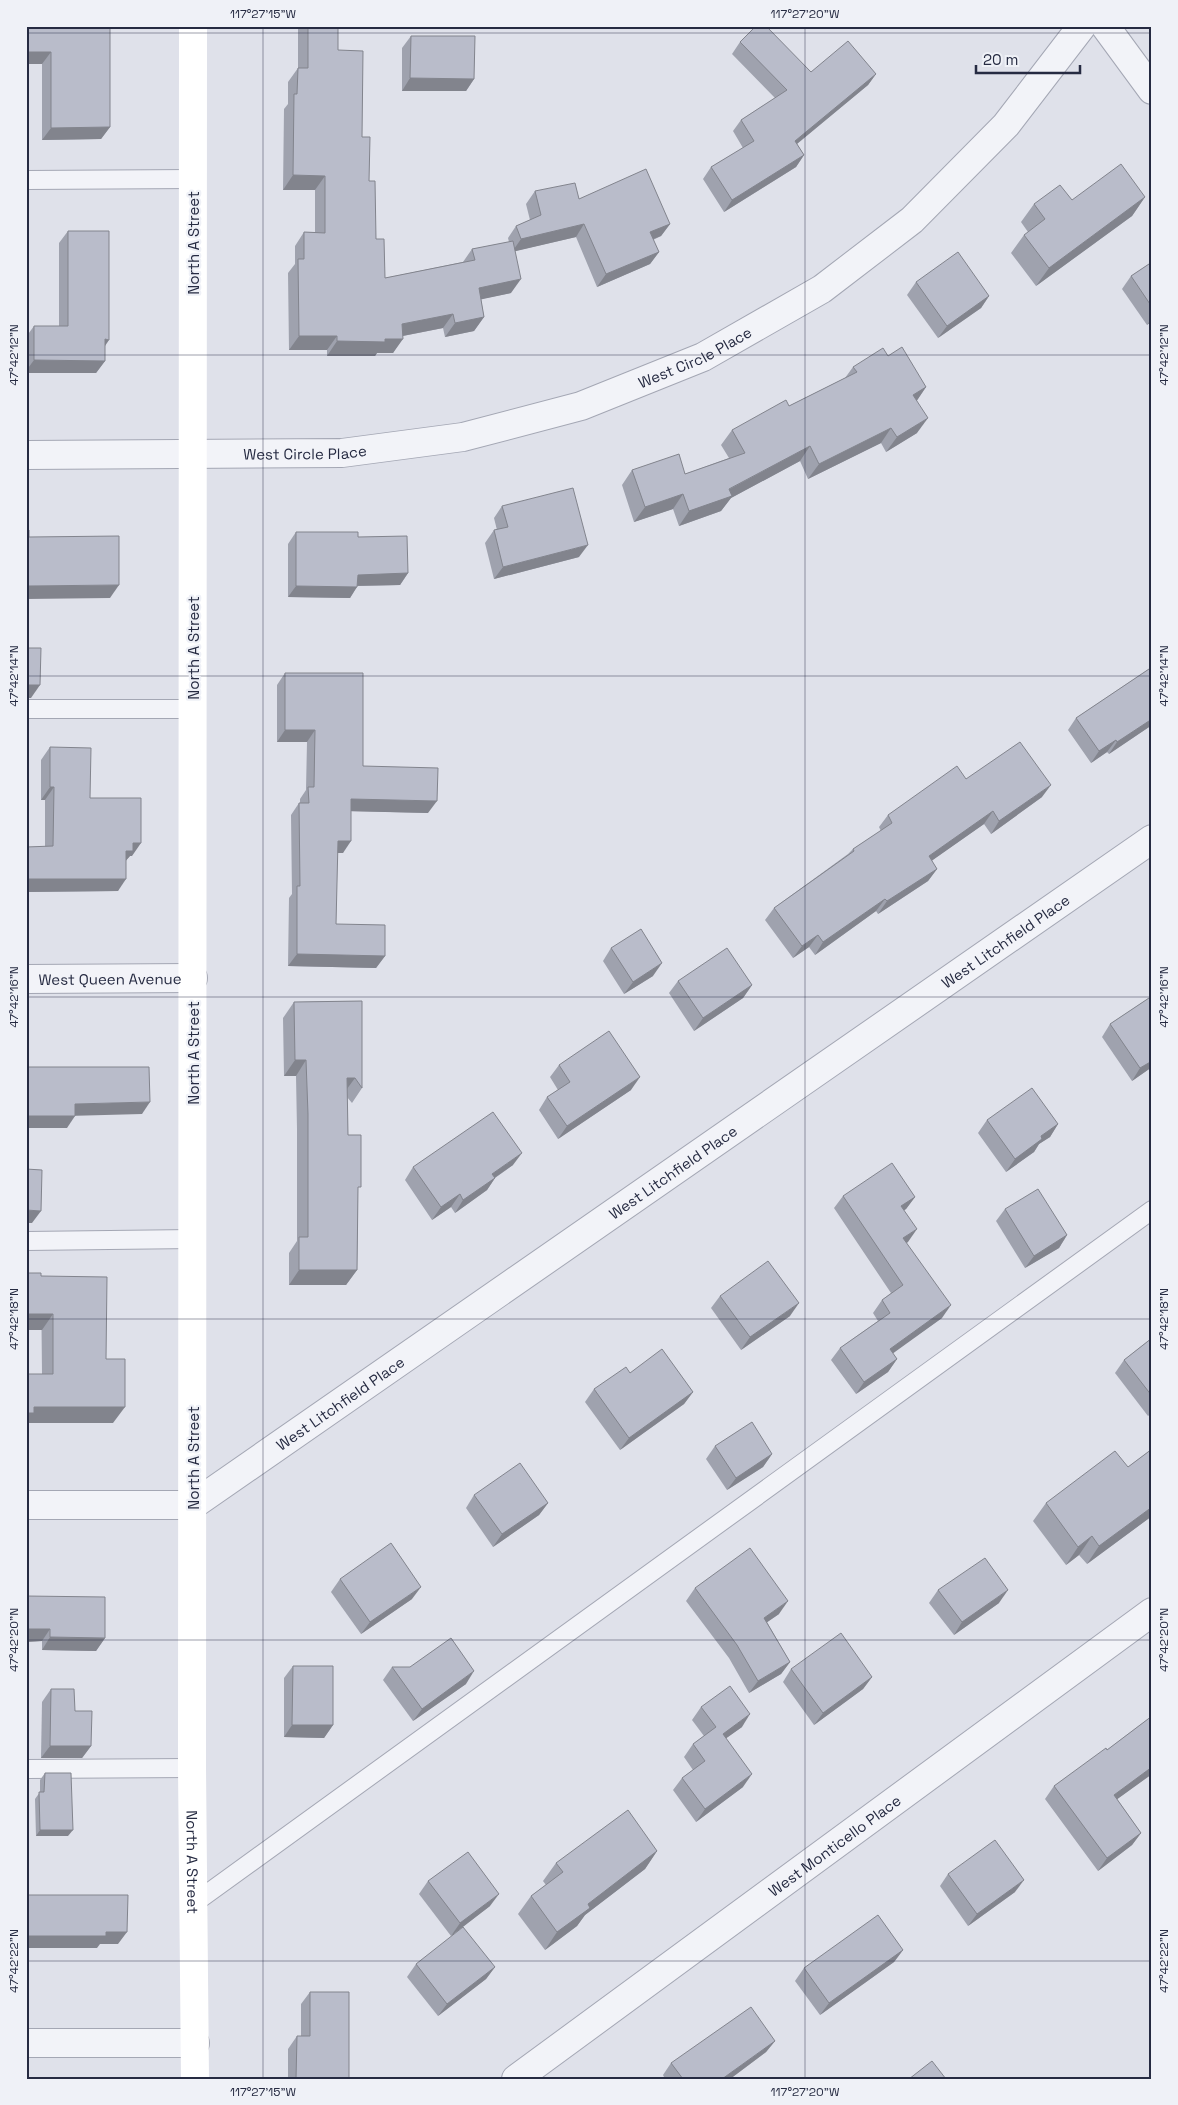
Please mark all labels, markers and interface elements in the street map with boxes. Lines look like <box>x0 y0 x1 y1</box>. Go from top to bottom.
text: 117°27'15"W <box>230 6 297 22</box>
text: 117°27'20"W <box>771 6 840 22</box>
scale bar <box>976 42 1079 74</box>
text: 20 m <box>983 50 1018 69</box>
street label: North A Street <box>184 191 203 295</box>
street label: West Circle Place <box>635 322 755 392</box>
text: 47°42'12"N <box>6 324 22 386</box>
text: 47°42'12"N <box>1156 324 1172 386</box>
street label: West Circle Place <box>243 440 368 463</box>
street label: North A Street <box>184 596 203 700</box>
text: 47°42'14"N <box>6 645 22 707</box>
text: 47°42'14"N <box>1156 645 1172 707</box>
street label: West Litchfield Place <box>938 890 1073 992</box>
text: 47°42'16"N <box>6 966 22 1028</box>
text: 47°42'16"N <box>1156 966 1172 1028</box>
street label: West Queen Avenue <box>38 969 182 988</box>
street label: North A Street <box>184 1001 203 1105</box>
street label: West Litchfield Place <box>605 1121 741 1223</box>
text: 47°42'18"N <box>6 1288 22 1350</box>
text: 47°42'18"N <box>1156 1288 1172 1350</box>
street label: West Litchfield Place <box>272 1352 408 1454</box>
street label: North A Street <box>184 1406 203 1510</box>
text: 47°42'20"N <box>6 1608 22 1672</box>
text: 47°42'20"N <box>1156 1608 1172 1672</box>
street label: West Monticello Place <box>764 1790 904 1900</box>
street label: North A Street <box>183 1810 203 1914</box>
text: 47°42'22"N <box>6 1929 22 1993</box>
text: 47°42'22"N <box>1156 1929 1172 1993</box>
text: 117°27'15"W <box>230 2084 297 2100</box>
text: 117°27'20"W <box>771 2084 840 2100</box>

